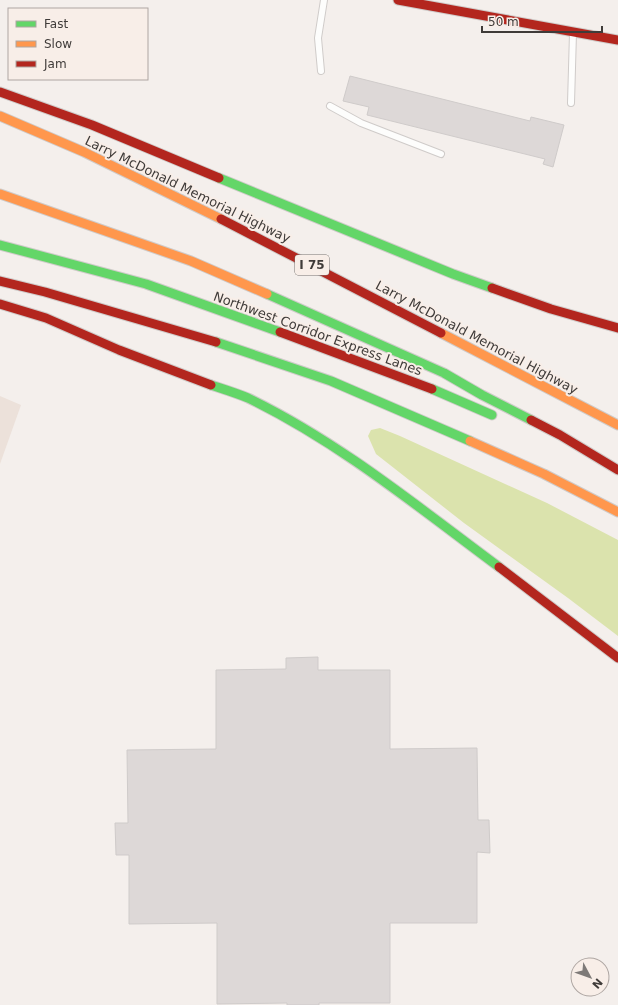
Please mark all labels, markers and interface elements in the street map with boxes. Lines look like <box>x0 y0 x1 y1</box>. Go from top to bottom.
legend <box>8 8 148 80</box>
scale bar <box>482 8 602 34</box>
text: 50 m <box>488 15 519 29</box>
text: Fast <box>44 17 68 31</box>
text: Slow <box>44 37 72 51</box>
text: Jam <box>43 57 67 71</box>
street label: Larry McDonald Memorial Highway <box>83 133 293 246</box>
road number: I 75 <box>295 255 329 275</box>
street label: Larry McDonald Memorial Highway <box>373 278 581 397</box>
street label: Northwest Corridor Express Lanes <box>211 289 424 378</box>
north arrow <box>570 957 610 997</box>
text: N <box>589 975 605 991</box>

